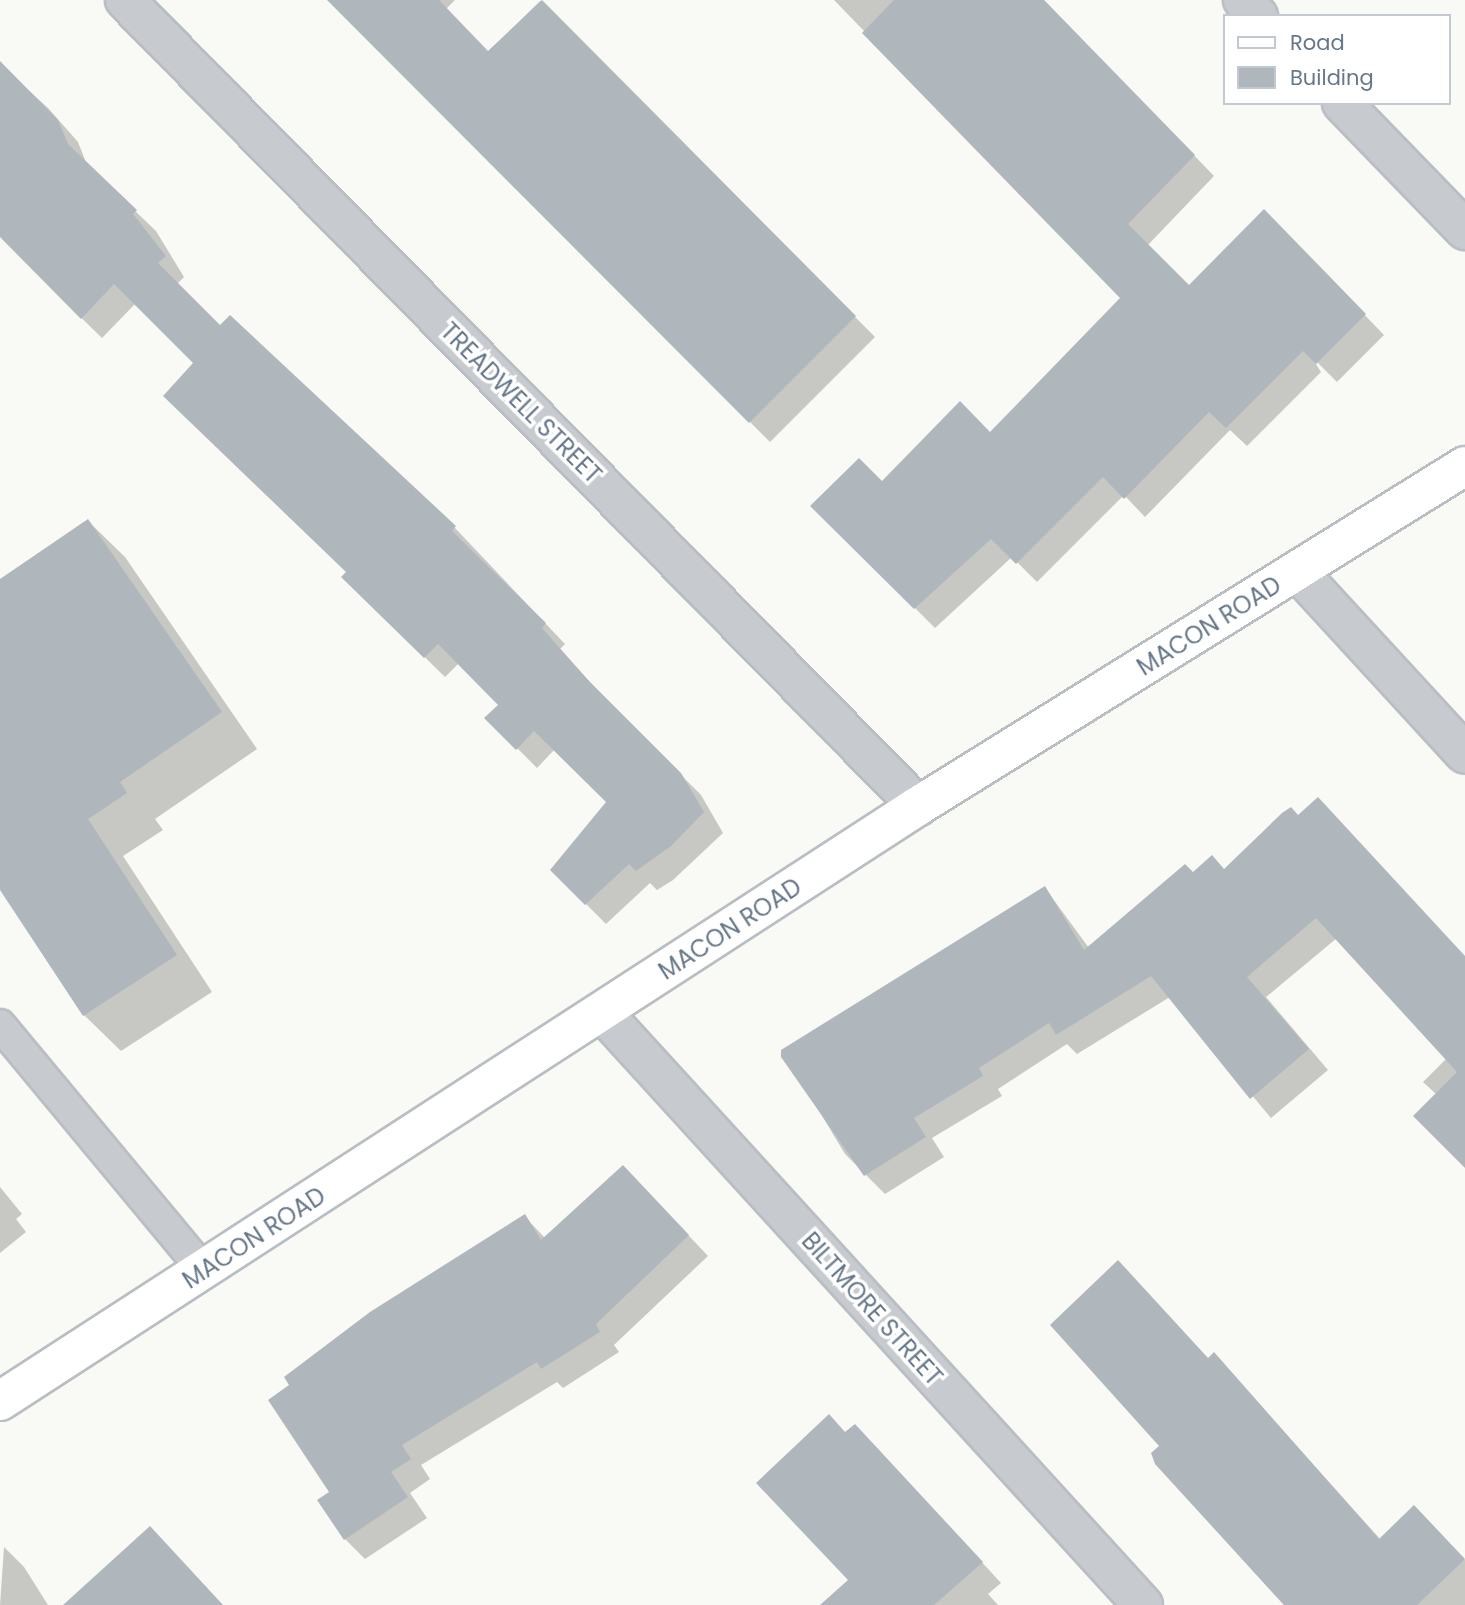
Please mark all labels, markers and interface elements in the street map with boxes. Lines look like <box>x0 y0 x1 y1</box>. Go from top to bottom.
legend <box>1224 14 1451 105</box>
text: Road <box>1290 28 1345 57</box>
text: Building <box>1290 63 1374 92</box>
street label: TREADWELL STREET <box>435 317 607 489</box>
street label: MACON ROAD <box>1132 570 1286 682</box>
street label: MACON ROAD <box>653 872 807 986</box>
street label: MACON ROAD <box>177 1181 331 1295</box>
street label: BILTMORE STREET <box>796 1227 948 1391</box>

